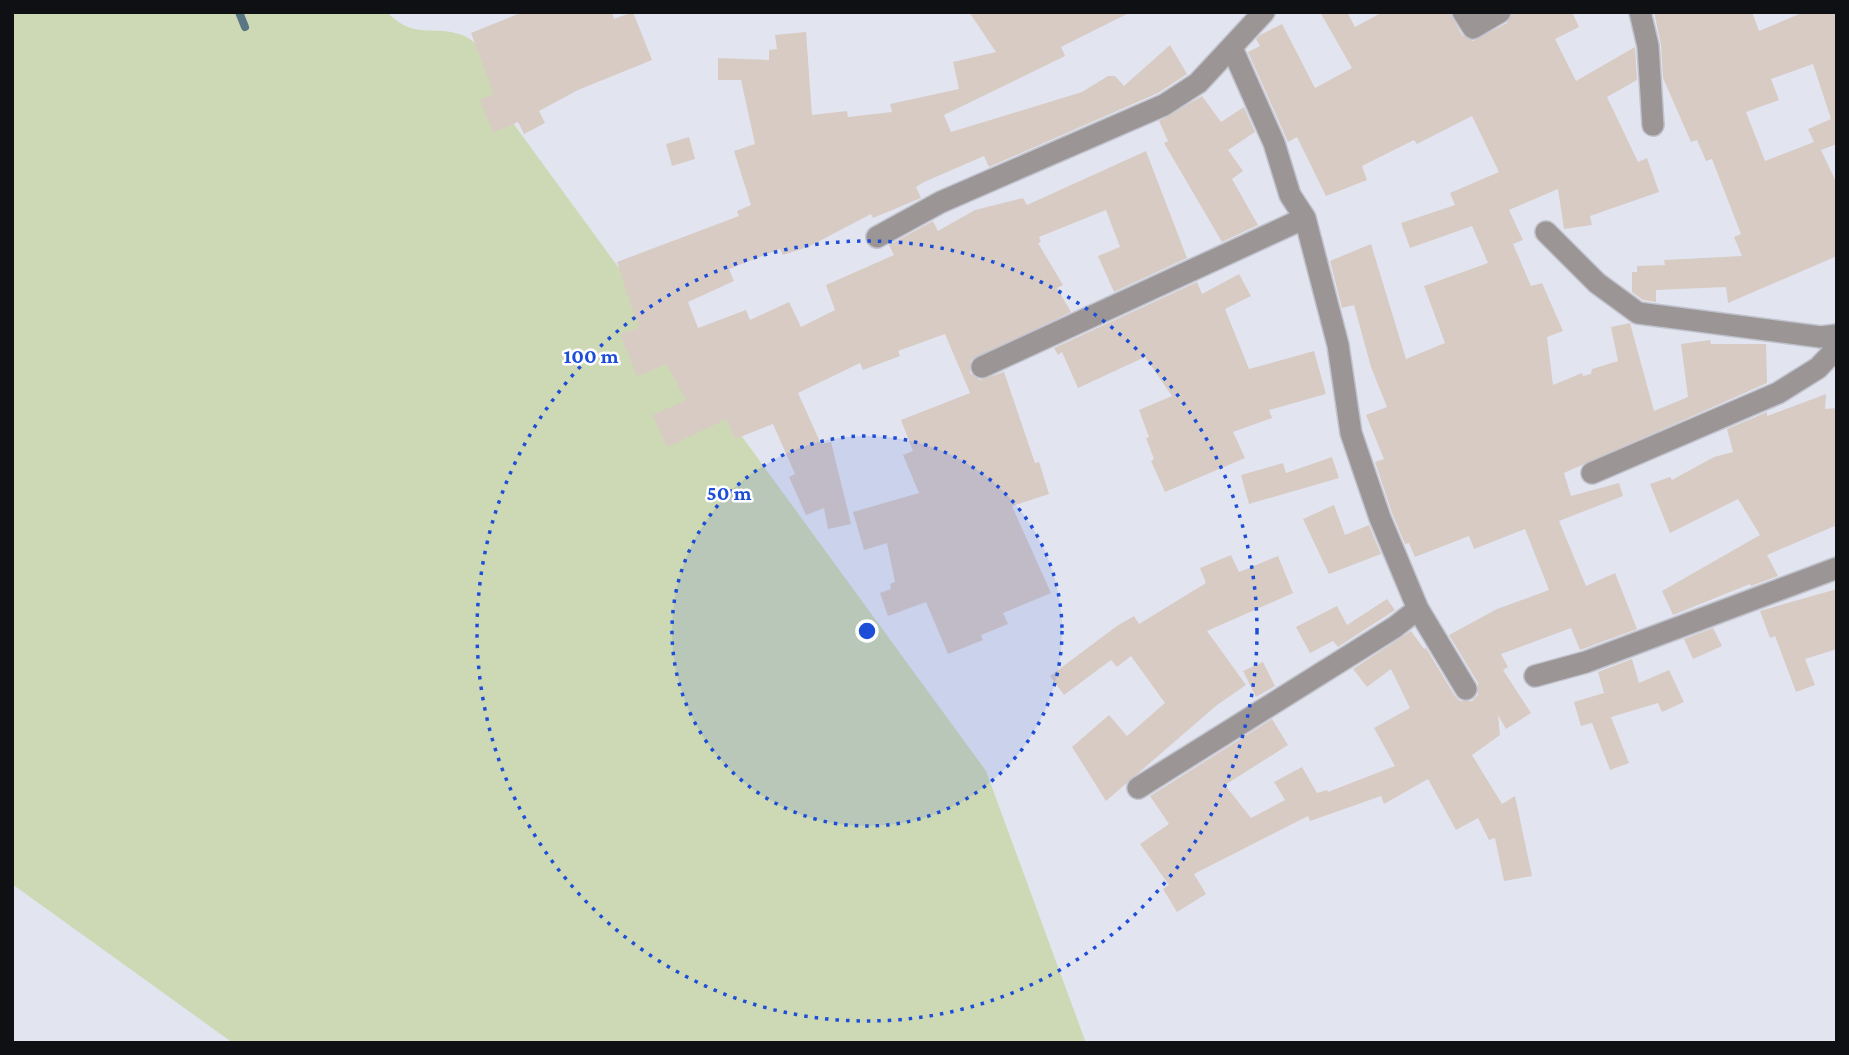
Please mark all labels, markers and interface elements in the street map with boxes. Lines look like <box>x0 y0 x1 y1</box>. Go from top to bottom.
text: 100 m <box>563 344 619 368</box>
text: 50 m <box>707 481 752 505</box>
centre of rings <box>855 619 879 643</box>

